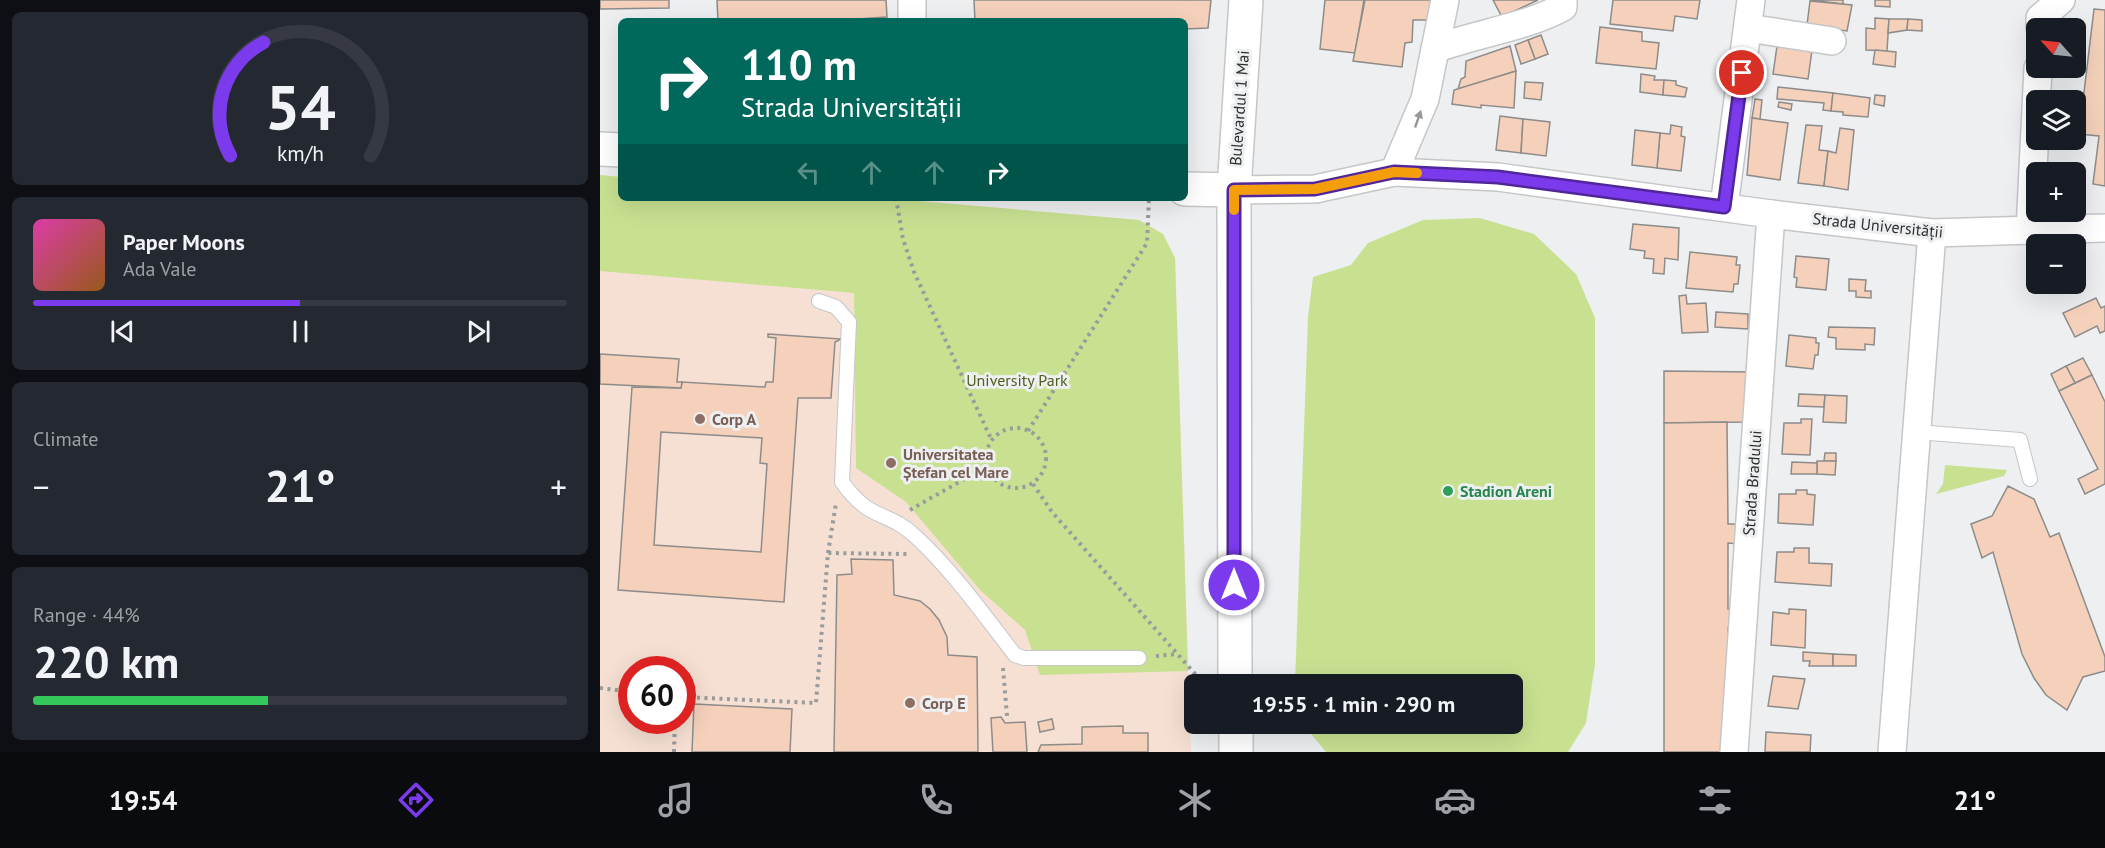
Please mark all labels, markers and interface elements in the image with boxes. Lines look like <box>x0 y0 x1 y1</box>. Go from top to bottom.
north arrow <box>2026 18 2086 78</box>
map controls <box>2026 18 2086 294</box>
text: 110 m <box>741 37 857 92</box>
icon: right <box>642 42 720 120</box>
pin <box>1716 47 1767 98</box>
street label: Bulevardul 1 Mai <box>1225 50 1253 166</box>
icon: arrive <box>1725 56 1758 89</box>
text: 54 <box>265 66 335 147</box>
text: Strada Universității <box>741 90 962 124</box>
button: layers <box>2026 90 2086 150</box>
one-way arrow <box>1414 110 1424 128</box>
text: km/h <box>276 139 323 167</box>
icon: left <box>792 156 825 189</box>
icon: ahead <box>855 156 888 189</box>
icon: ahead <box>918 156 951 189</box>
icon: right <box>981 156 1014 189</box>
button: + <box>2026 162 2086 222</box>
street label: Strada Universității <box>1812 208 1944 242</box>
text: Paper Moons <box>123 228 245 256</box>
button: − <box>2026 234 2086 294</box>
text: Ada Vale <box>123 256 196 282</box>
icon: previous <box>106 315 139 348</box>
icon: pause <box>284 315 317 348</box>
icon: next <box>462 315 495 348</box>
park label: University Park <box>966 370 1068 390</box>
place label: Corp A <box>712 409 757 429</box>
marker: Corp A <box>693 412 707 426</box>
text: Climate <box>33 426 99 452</box>
street label: Strada Bradului <box>1738 430 1766 536</box>
place label: Universitatea Ștefan cel Mare <box>903 444 1009 482</box>
text: 21° <box>265 456 335 514</box>
marker: Universitatea Ștefan cel Mare <box>884 456 898 470</box>
text: − <box>33 465 50 508</box>
text: + <box>550 465 567 508</box>
place label: Stadion Areni <box>1460 481 1552 501</box>
marker: Stadion Areni <box>1441 484 1455 498</box>
position arrow <box>1202 553 1266 617</box>
text: Range · 44% <box>33 602 140 628</box>
text: 220 km <box>33 632 179 690</box>
speed limit sign: 60 <box>618 656 696 734</box>
text: 19:55 · 1 min · 290 m <box>1252 690 1455 718</box>
place label: Corp E <box>922 693 966 713</box>
marker: Corp E <box>903 696 917 710</box>
icon: directions <box>395 779 437 821</box>
icon: music <box>655 779 697 821</box>
icon: phone <box>915 779 957 821</box>
icon: climate <box>1174 779 1216 821</box>
icon: car <box>1434 779 1476 821</box>
icon: filters <box>1694 779 1736 821</box>
text: 19:54 <box>109 783 177 817</box>
text: 21° <box>1954 783 1996 817</box>

